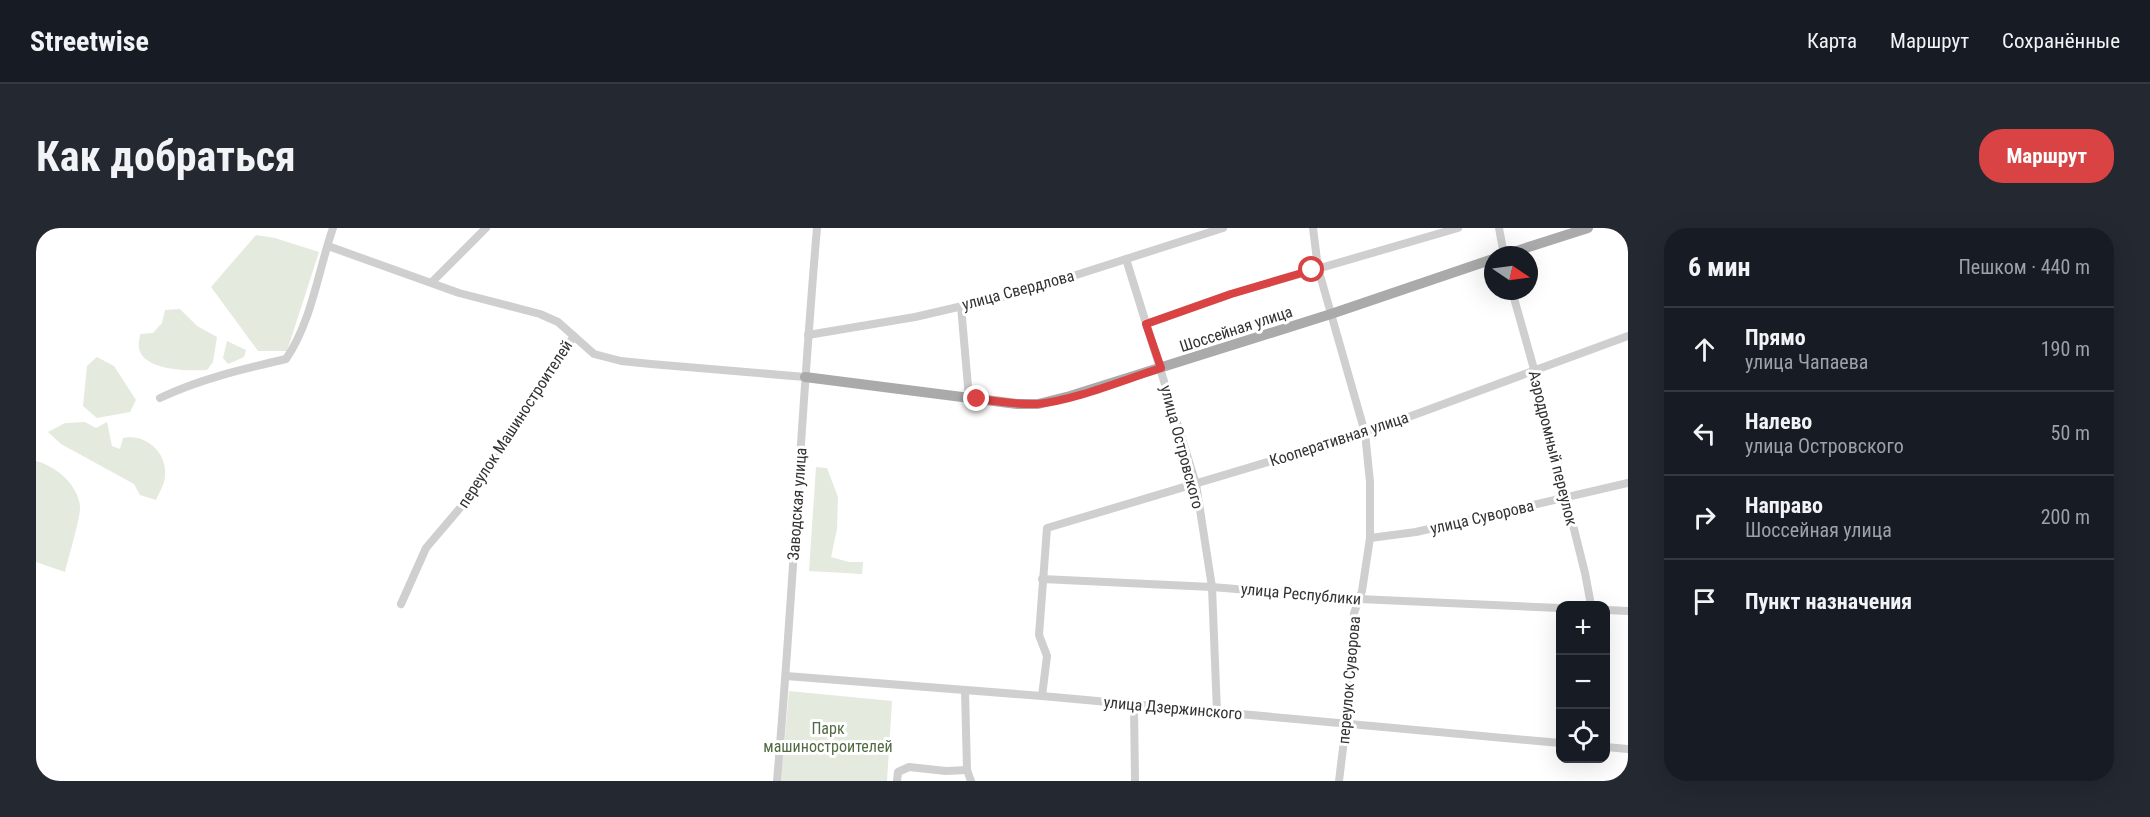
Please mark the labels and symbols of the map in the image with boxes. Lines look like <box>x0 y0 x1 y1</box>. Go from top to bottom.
north arrow <box>1484 246 1538 300</box>
route start <box>1298 256 1324 282</box>
street label: улица Свердлова <box>960 266 1076 314</box>
street label: Шоссейная улица <box>1177 302 1295 356</box>
street label: переулок Машиностроителей <box>454 337 576 511</box>
street label: Аэродромный переулок <box>1525 369 1582 528</box>
street label: улица Островского <box>1156 383 1208 511</box>
route end <box>963 385 989 411</box>
street label: Кооперативная улица <box>1267 408 1411 470</box>
street label: Заводская улица <box>784 447 810 561</box>
street label: улица Суворова <box>1428 496 1536 538</box>
street label: улица Республики <box>1240 579 1362 609</box>
street label: переулок Суворова <box>1334 615 1364 745</box>
street label: улица Дзержинского <box>1103 692 1243 724</box>
park label: Парк машиностроителей <box>763 719 893 756</box>

